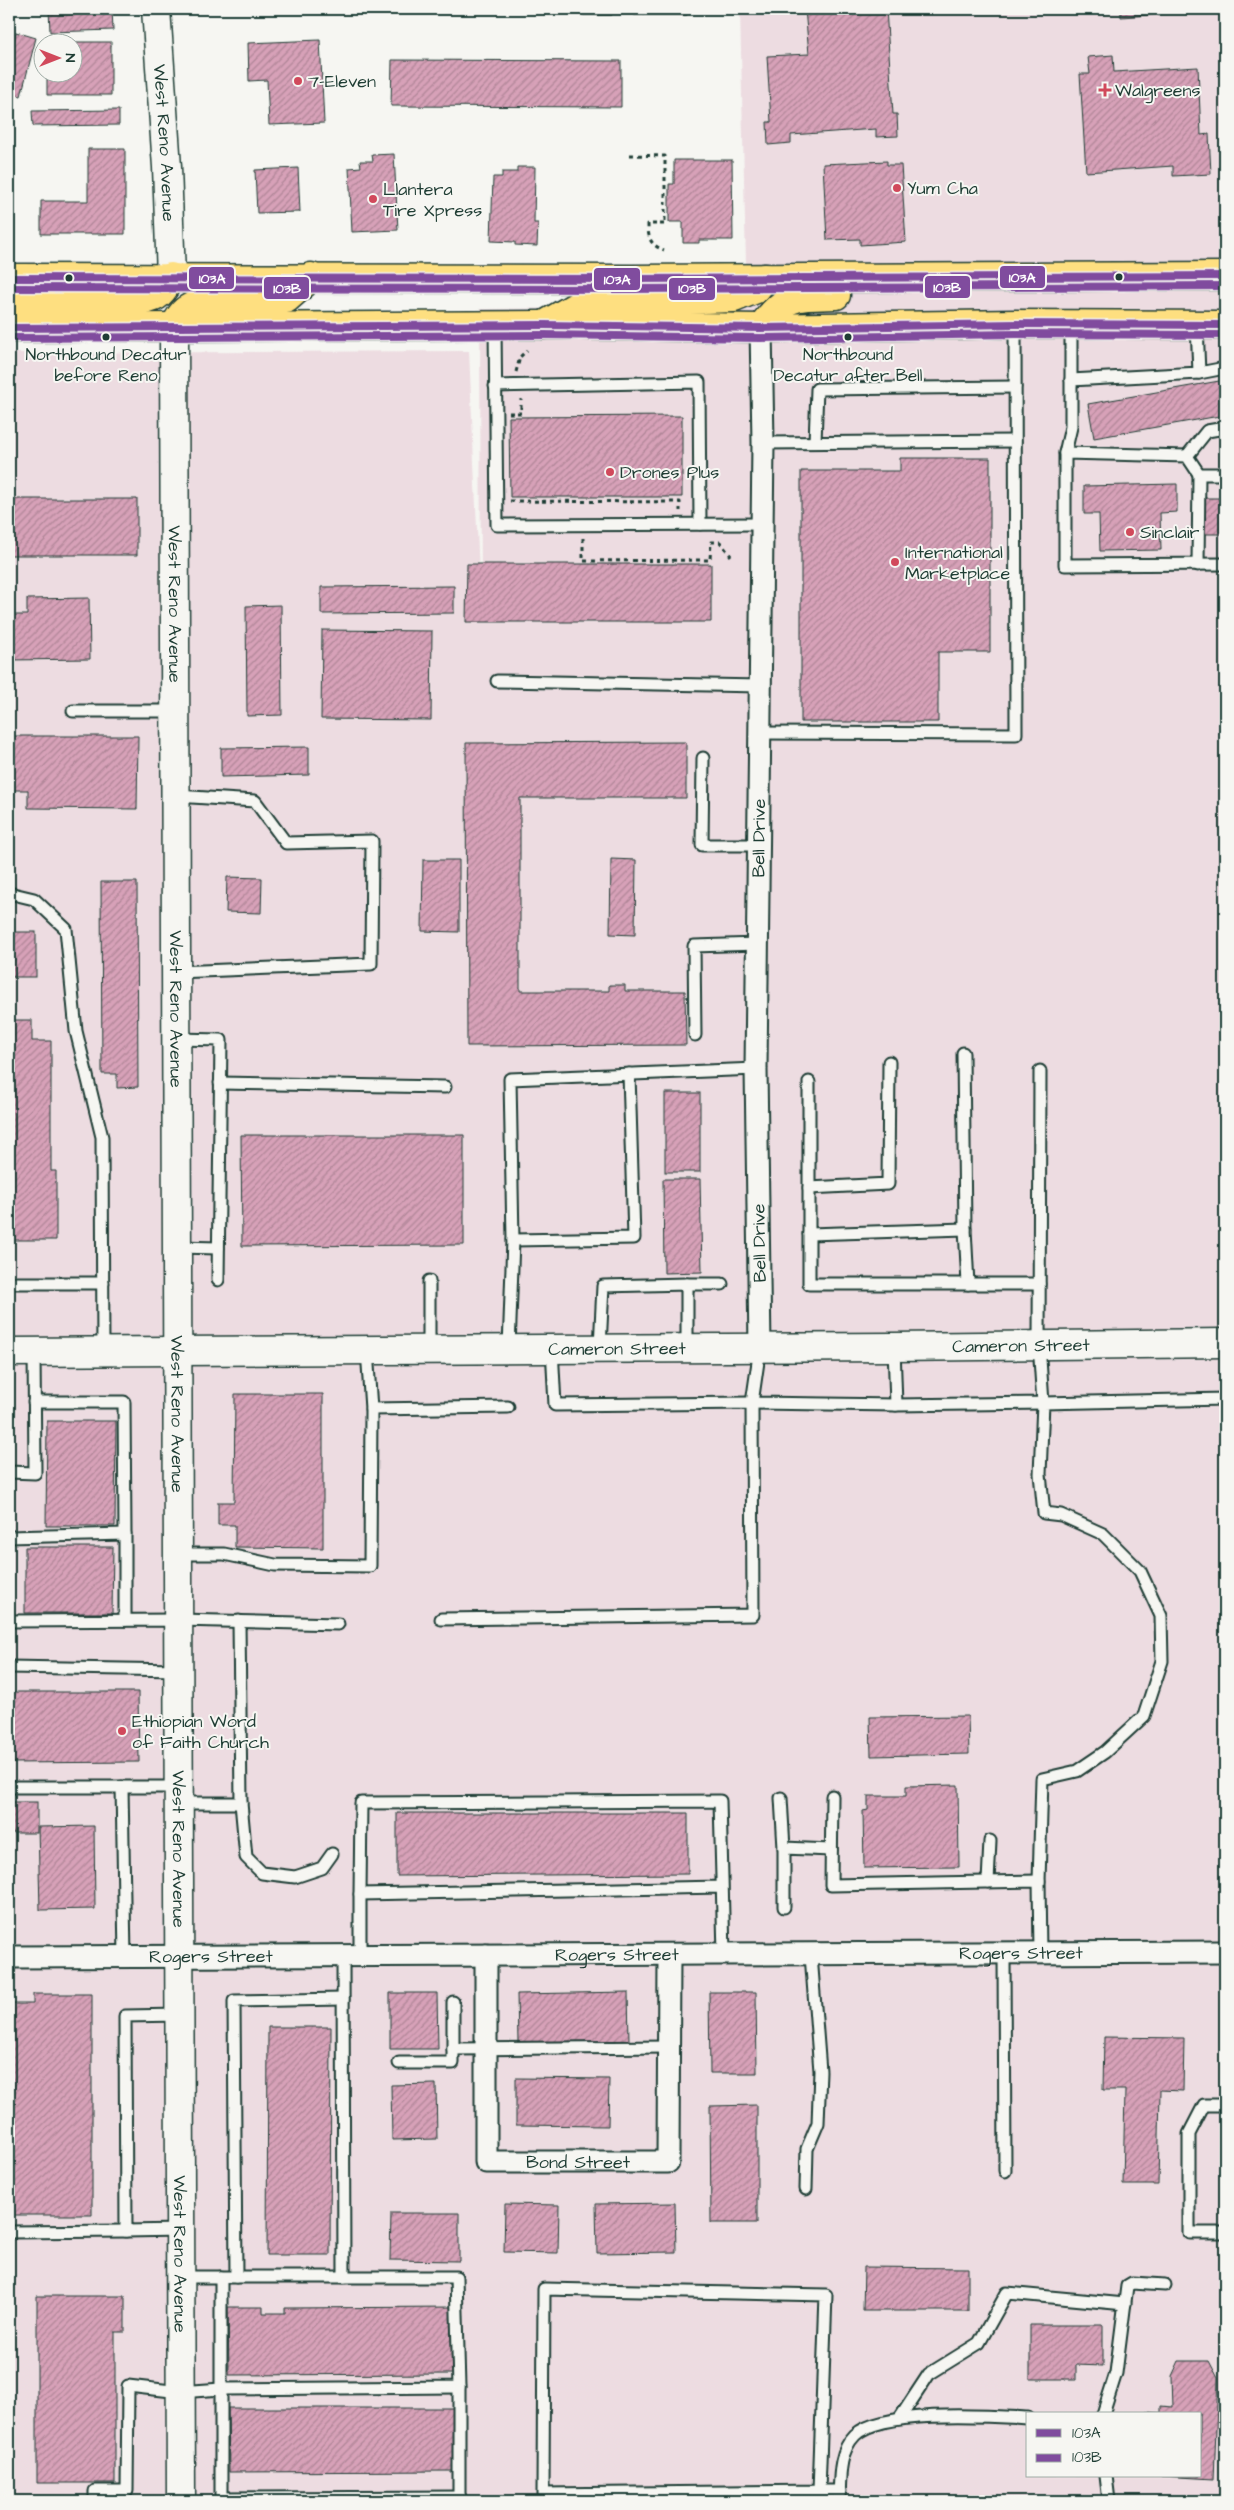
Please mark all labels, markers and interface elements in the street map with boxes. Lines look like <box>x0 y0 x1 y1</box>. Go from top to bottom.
north arrow <box>32 32 82 82</box>
text: N <box>60 54 80 63</box>
street label: West Reno Avenue <box>147 63 181 222</box>
place label: 7-Eleven <box>308 69 376 94</box>
marker: 7-Eleven <box>292 75 304 87</box>
place label: Walgreens <box>1115 78 1201 104</box>
marker: Walgreens <box>1099 84 1111 96</box>
place label: Yum Cha <box>907 176 978 201</box>
place label: Llantera Tire Xpress <box>383 177 482 223</box>
marker: Yum Cha <box>891 182 903 194</box>
marker: Llantera Tire Xpress <box>367 193 379 205</box>
line badge: 103A <box>999 265 1046 289</box>
line badge: 103A <box>188 266 235 290</box>
line badge: 103A <box>593 267 641 291</box>
text: 103A <box>1009 268 1036 288</box>
text: 103A <box>199 269 226 289</box>
text: 103A <box>604 270 631 290</box>
unlabelled marker <box>1114 272 1124 282</box>
unlabelled marker <box>64 273 74 283</box>
line badge: 103B <box>924 275 971 299</box>
line badge: 103B <box>263 276 310 300</box>
line badge: 103B <box>668 277 716 301</box>
text: 103B <box>933 278 961 298</box>
text: 103B <box>273 279 301 299</box>
text: 103B <box>678 279 706 299</box>
marker: Northbound Decatur before Reno <box>101 332 111 342</box>
marker: Northbound Decatur after Bell <box>843 332 853 342</box>
place label: Northbound Decatur before Reno <box>25 343 187 388</box>
place label: Northbound Decatur after Bell <box>774 343 923 388</box>
place label: Drones Plus <box>620 460 719 485</box>
marker: Drones Plus <box>604 466 616 478</box>
place label: Sinclair <box>1140 520 1199 545</box>
street label: West Reno Avenue <box>162 525 187 683</box>
marker: Sinclair <box>1124 526 1136 538</box>
place label: International Marketplace <box>905 540 1010 586</box>
marker: International Marketplace <box>889 556 901 568</box>
street label: Bell Drive <box>746 798 772 878</box>
street label: West Reno Avenue <box>163 930 188 1088</box>
street label: Bell Drive <box>746 1203 773 1283</box>
street label: Cameron Street <box>952 1333 1091 1359</box>
street label: West Reno Avenue <box>164 1335 190 1493</box>
street label: Cameron Street <box>548 1336 687 1362</box>
place label: Ethiopian Word of Faith Church <box>132 1709 269 1755</box>
marker: Ethiopian Word of Faith Church <box>116 1725 128 1737</box>
street label: West Reno Avenue <box>166 1770 191 1928</box>
street label: Rogers Street <box>959 1941 1084 1967</box>
street label: Rogers Street <box>555 1942 680 1969</box>
street label: Rogers Street <box>149 1944 274 1970</box>
street label: Bond Street <box>526 2150 631 2175</box>
street label: West Reno Avenue <box>167 2175 192 2333</box>
legend <box>1026 2412 1202 2478</box>
text: 103A <box>1072 2423 1101 2444</box>
text: 103B <box>1072 2447 1102 2468</box>

